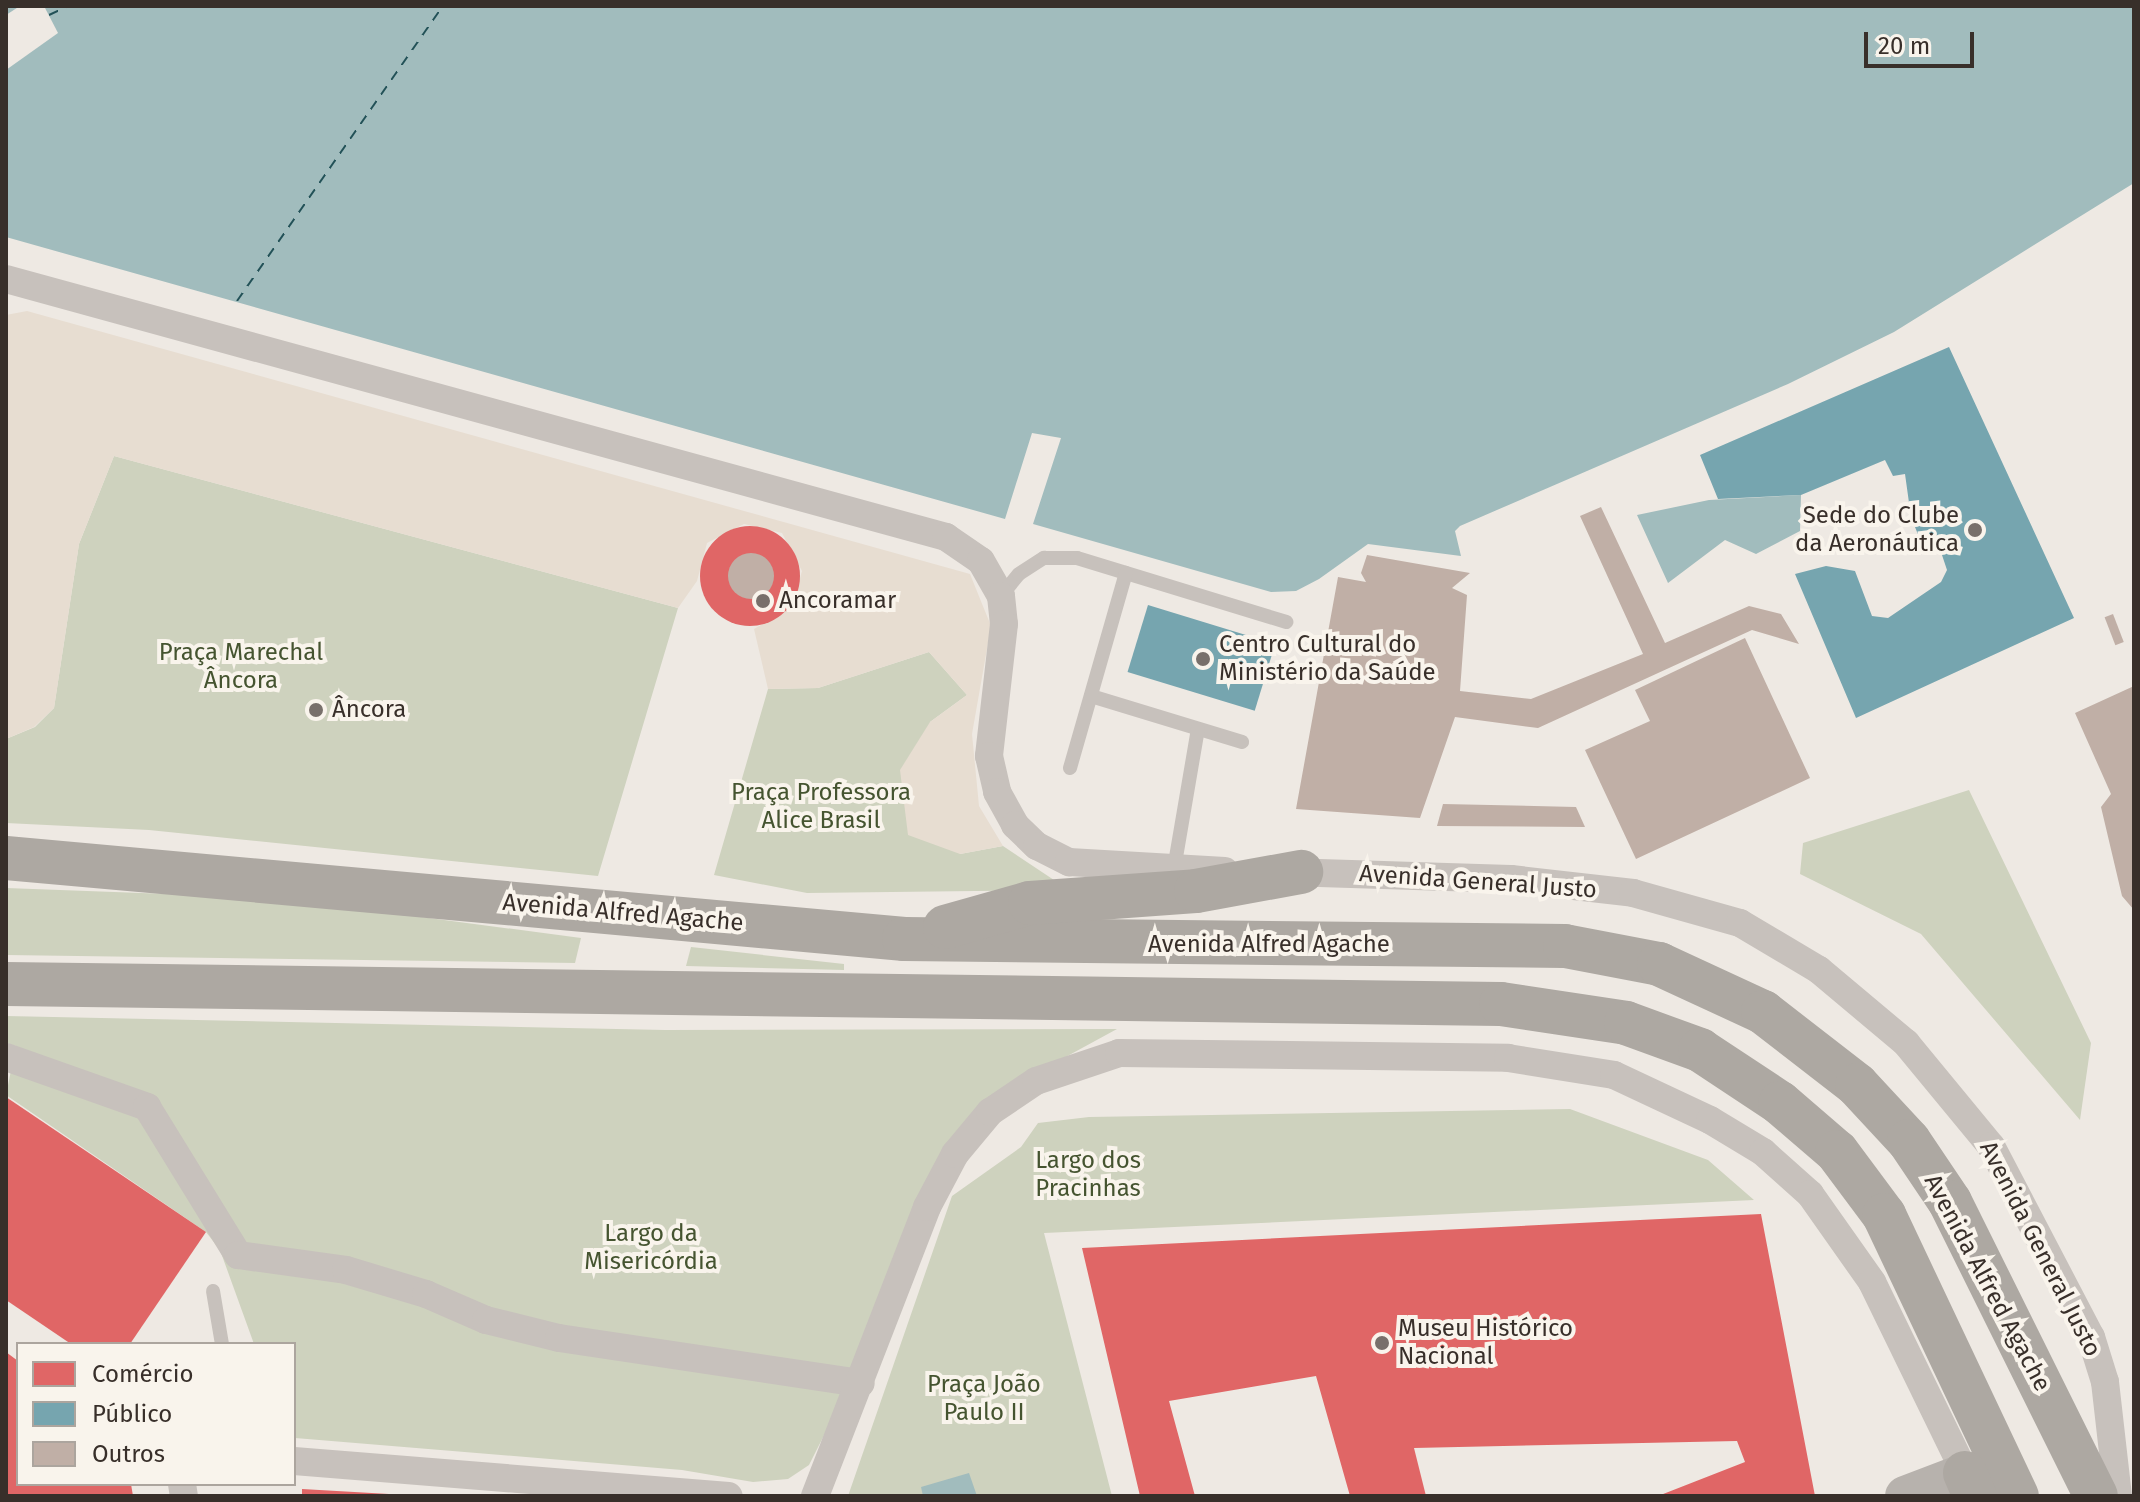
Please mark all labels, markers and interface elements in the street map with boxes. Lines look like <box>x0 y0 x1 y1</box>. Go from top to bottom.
scale bar <box>1868 16 1978 66</box>
text: 20 m <box>1878 32 1930 60</box>
place label: Sede do Clube da Aeronáutica <box>1795 502 1959 558</box>
marker: Sede do Clube da Aeronáutica <box>1966 521 1984 539</box>
place label: Ancoramar <box>779 587 896 615</box>
marker: Ancoramar <box>754 592 772 610</box>
place label: Centro Cultural do Ministério da Saúde <box>1219 631 1436 687</box>
park label: Praça Marechal Âncora <box>159 639 323 695</box>
marker: Centro Cultural do Ministério da Saúde <box>1194 650 1212 668</box>
place label: Âncora <box>332 696 406 724</box>
marker: Âncora <box>307 701 325 719</box>
park label: Praça Professora Alice Brasil <box>731 779 911 835</box>
street label: Avenida General Justo <box>1358 859 1598 905</box>
street label: Avenida Alfred Agache <box>501 888 745 938</box>
street label: Avenida Alfred Agache <box>1148 931 1390 959</box>
street label: Avenida General Justo <box>1973 1136 2107 1362</box>
park label: Largo dos Pracinhas <box>1035 1147 1141 1203</box>
street label: Avenida Alfred Agache <box>1918 1170 2056 1396</box>
park label: Largo da Misericórdia <box>584 1220 718 1276</box>
place label: Museu Histórico Nacional <box>1398 1315 1573 1371</box>
marker: Museu Histórico Nacional <box>1373 1334 1391 1352</box>
legend <box>16 1342 296 1486</box>
text: Comércio <box>92 1360 193 1388</box>
park label: Praça João Paulo II <box>927 1371 1041 1427</box>
text: Público <box>92 1400 172 1428</box>
text: Outros <box>92 1440 165 1468</box>

